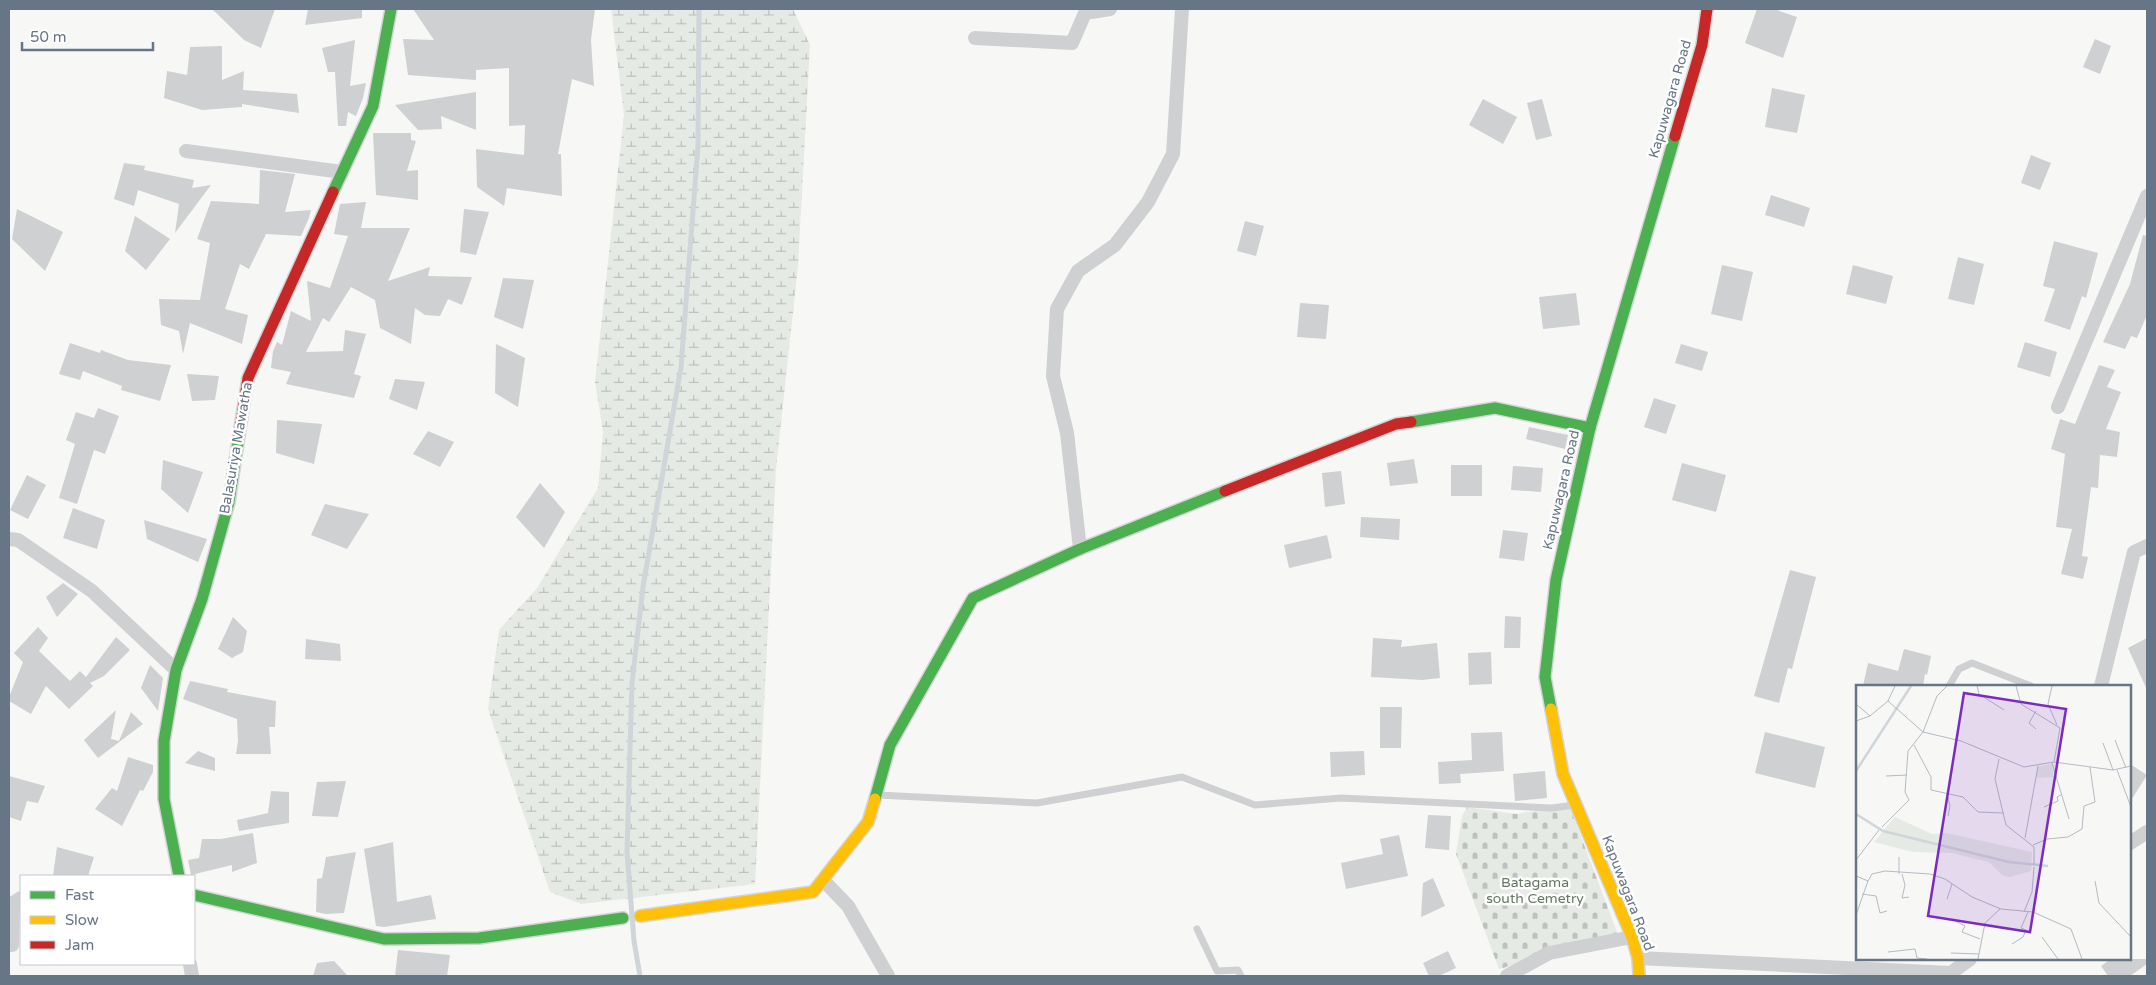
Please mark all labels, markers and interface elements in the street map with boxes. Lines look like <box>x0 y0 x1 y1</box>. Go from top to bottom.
scale bar <box>22 20 154 52</box>
text: 50 m <box>30 28 67 46</box>
street label: Kapuwagara Road <box>1645 38 1695 160</box>
street label: Balasuriya Mawatha <box>216 381 256 515</box>
street label: Kapuwagara Road <box>1539 429 1583 551</box>
inset map <box>1856 685 2131 960</box>
street label: Kapuwagara Road <box>1598 833 1658 953</box>
park label: Batagama south Cemetry <box>1486 874 1584 907</box>
legend <box>20 875 195 965</box>
text: Fast <box>65 886 95 904</box>
text: Slow <box>65 911 99 929</box>
text: Jam <box>65 936 94 954</box>

